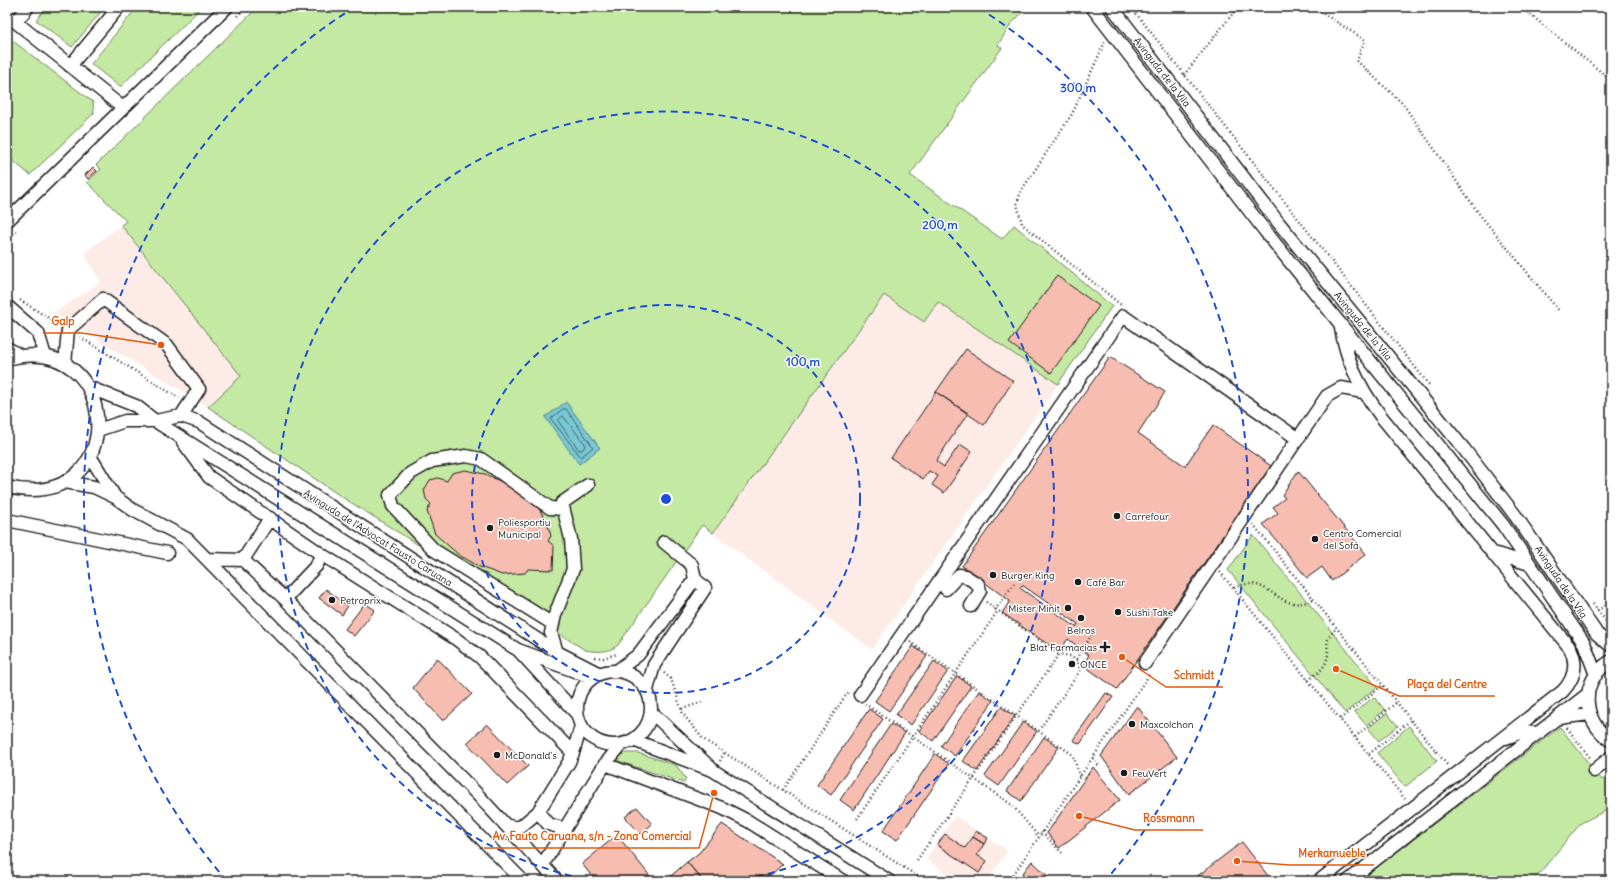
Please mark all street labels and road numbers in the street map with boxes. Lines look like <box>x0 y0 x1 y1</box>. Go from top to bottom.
street label: Avinguda de la Vila <box>1131 35 1193 110</box>
street label: Avinguda de la Vila <box>1331 289 1395 363</box>
street label: Avinguda de l'Advocat Fausto Caruana <box>301 487 455 590</box>
street label: Avinguda de la Vila <box>1532 543 1590 621</box>

